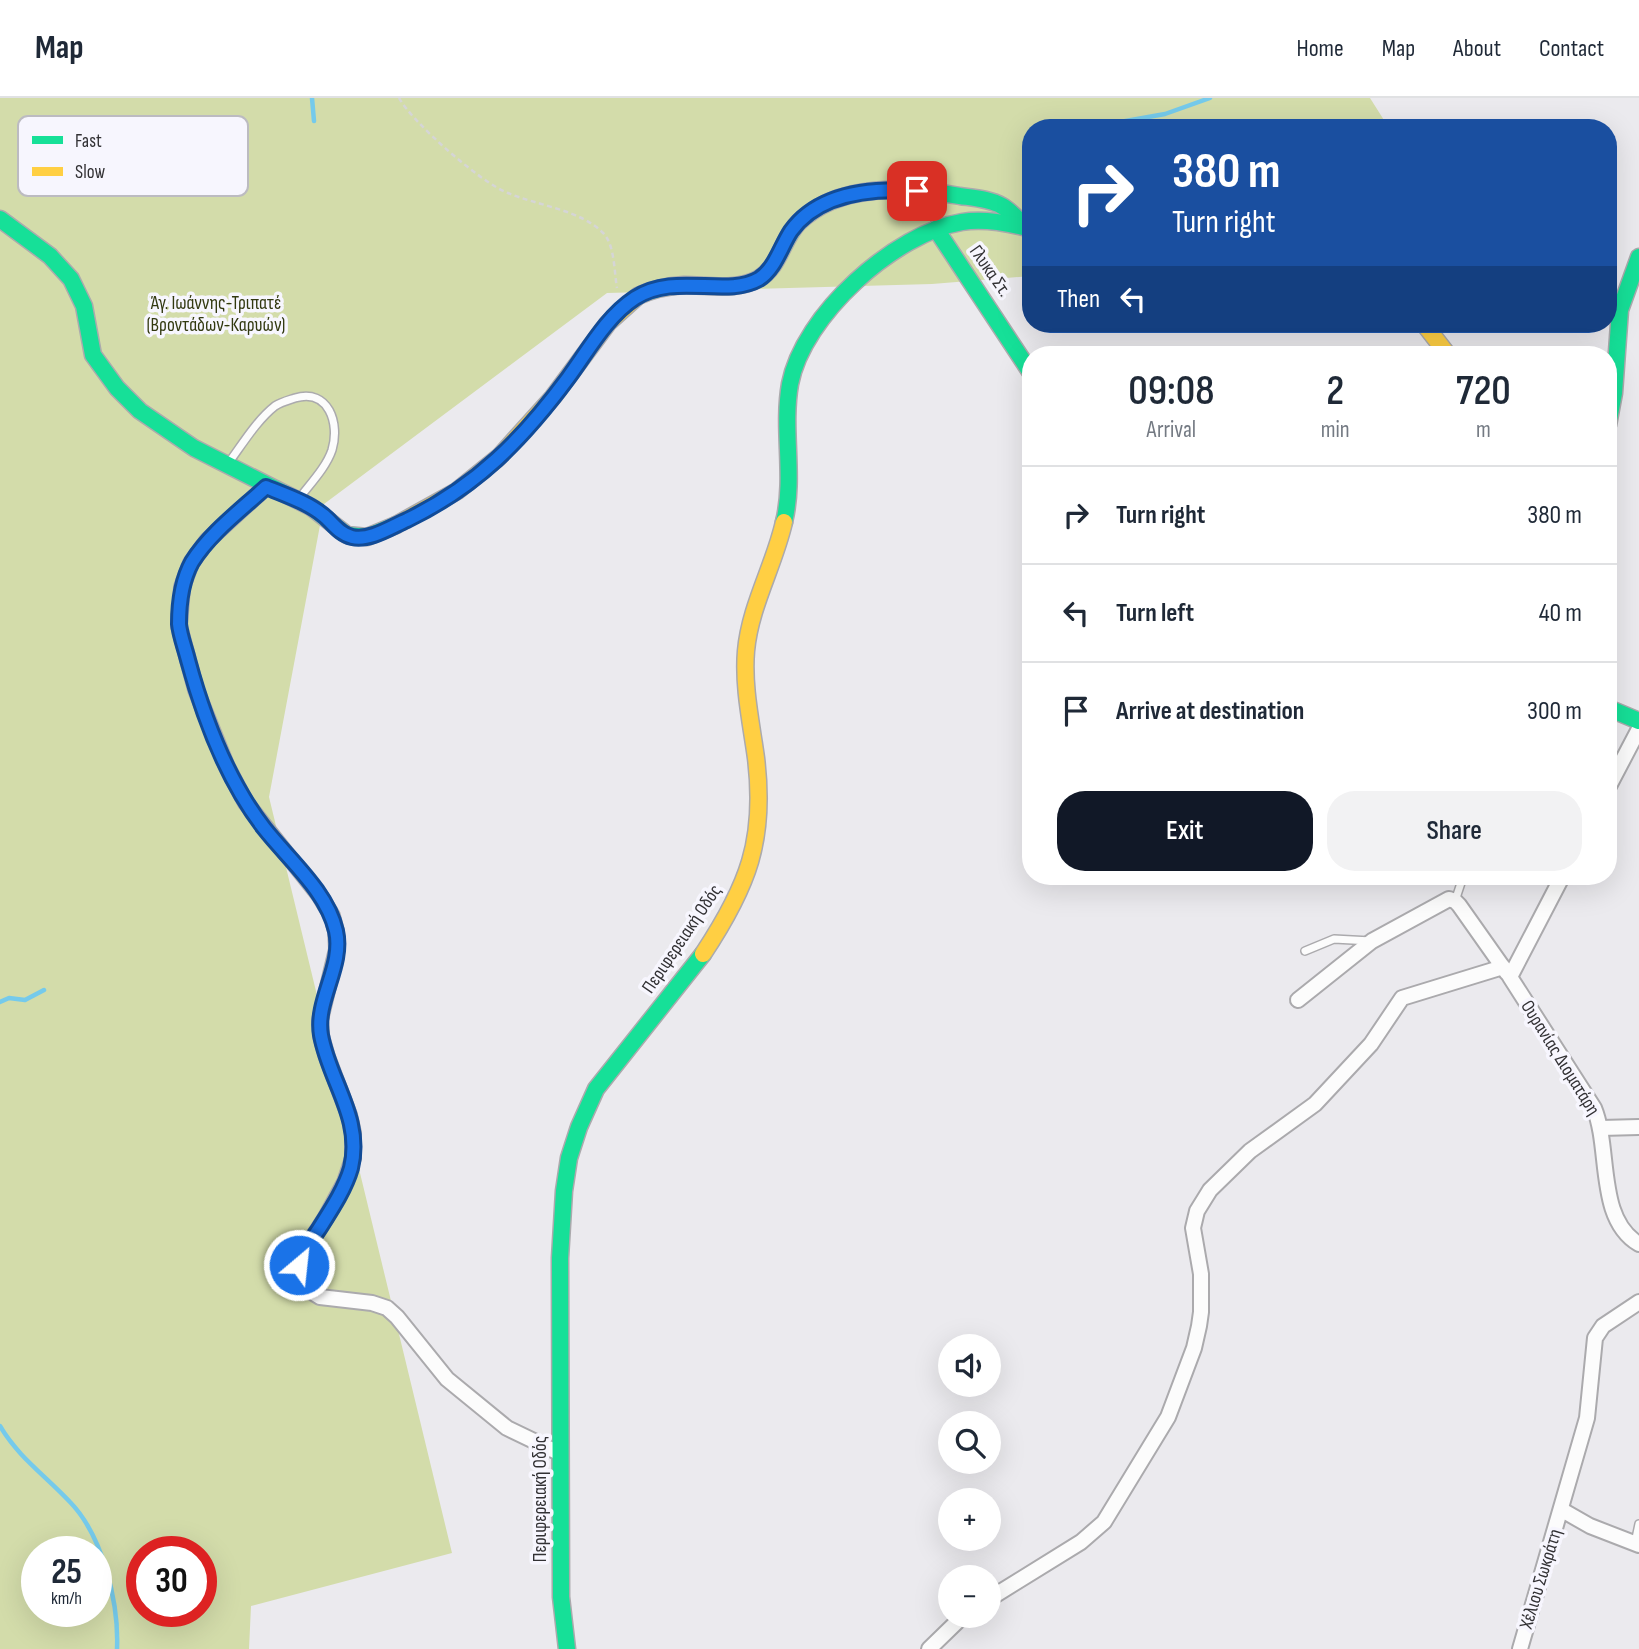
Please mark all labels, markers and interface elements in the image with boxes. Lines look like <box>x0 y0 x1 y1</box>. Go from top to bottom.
text: Map <box>35 28 84 68</box>
text: Home <box>1296 34 1344 63</box>
text: Map <box>1382 34 1415 63</box>
text: About <box>1453 34 1501 63</box>
text: Contact <box>1539 34 1604 63</box>
legend <box>18 116 248 196</box>
text: Fast <box>75 130 102 153</box>
text: 380 m <box>1172 143 1281 202</box>
icon: right <box>1057 147 1148 238</box>
text: Slow <box>75 161 105 184</box>
pin <box>887 161 947 221</box>
icon: arrive <box>898 172 936 210</box>
text: Turn right <box>1172 203 1276 242</box>
street label: Γλυκα Στ. <box>964 241 1016 301</box>
icon: left <box>1114 280 1152 318</box>
text: Then <box>1057 284 1100 315</box>
park label: Άγ. Ιωάννης-Τριπατέ (Βροντάδων-Καρυών) <box>147 292 285 337</box>
text: 09:08 <box>1128 366 1214 417</box>
text: 2 <box>1326 366 1344 417</box>
text: 720 <box>1456 366 1511 417</box>
text: Arrival <box>1147 416 1196 444</box>
text: min <box>1321 416 1350 444</box>
text: m <box>1476 416 1491 444</box>
icon: right <box>1057 496 1095 534</box>
text: Turn right <box>1116 500 1205 531</box>
text: 380 m <box>1527 500 1582 531</box>
icon: left <box>1057 594 1095 632</box>
text: Turn left <box>1116 598 1194 629</box>
text: 40 m <box>1539 598 1582 629</box>
icon: arrive <box>1057 692 1095 730</box>
text: Arrive at destination <box>1116 696 1304 727</box>
text: 300 m <box>1527 696 1582 727</box>
button: Exit <box>1057 791 1313 871</box>
button: Share <box>1327 791 1582 871</box>
street label: Περιφερειακή Οδός <box>637 880 727 998</box>
street label: Ουρανίας Διοματάρη <box>1515 996 1605 1120</box>
position arrow <box>262 1228 336 1302</box>
map controls <box>938 1334 1001 1628</box>
button: sound <box>938 1334 1001 1397</box>
button: search <box>938 1411 1001 1474</box>
street label: Περιφερειακή Οδός <box>529 1436 552 1562</box>
button: + <box>938 1488 1001 1551</box>
street label: Χέλιου Σωκράτη <box>1515 1526 1567 1633</box>
speed limit sign: 30 <box>126 1536 217 1627</box>
text: 25 <box>51 1551 82 1594</box>
button: − <box>938 1565 1001 1628</box>
text: km/h <box>51 1588 82 1609</box>

